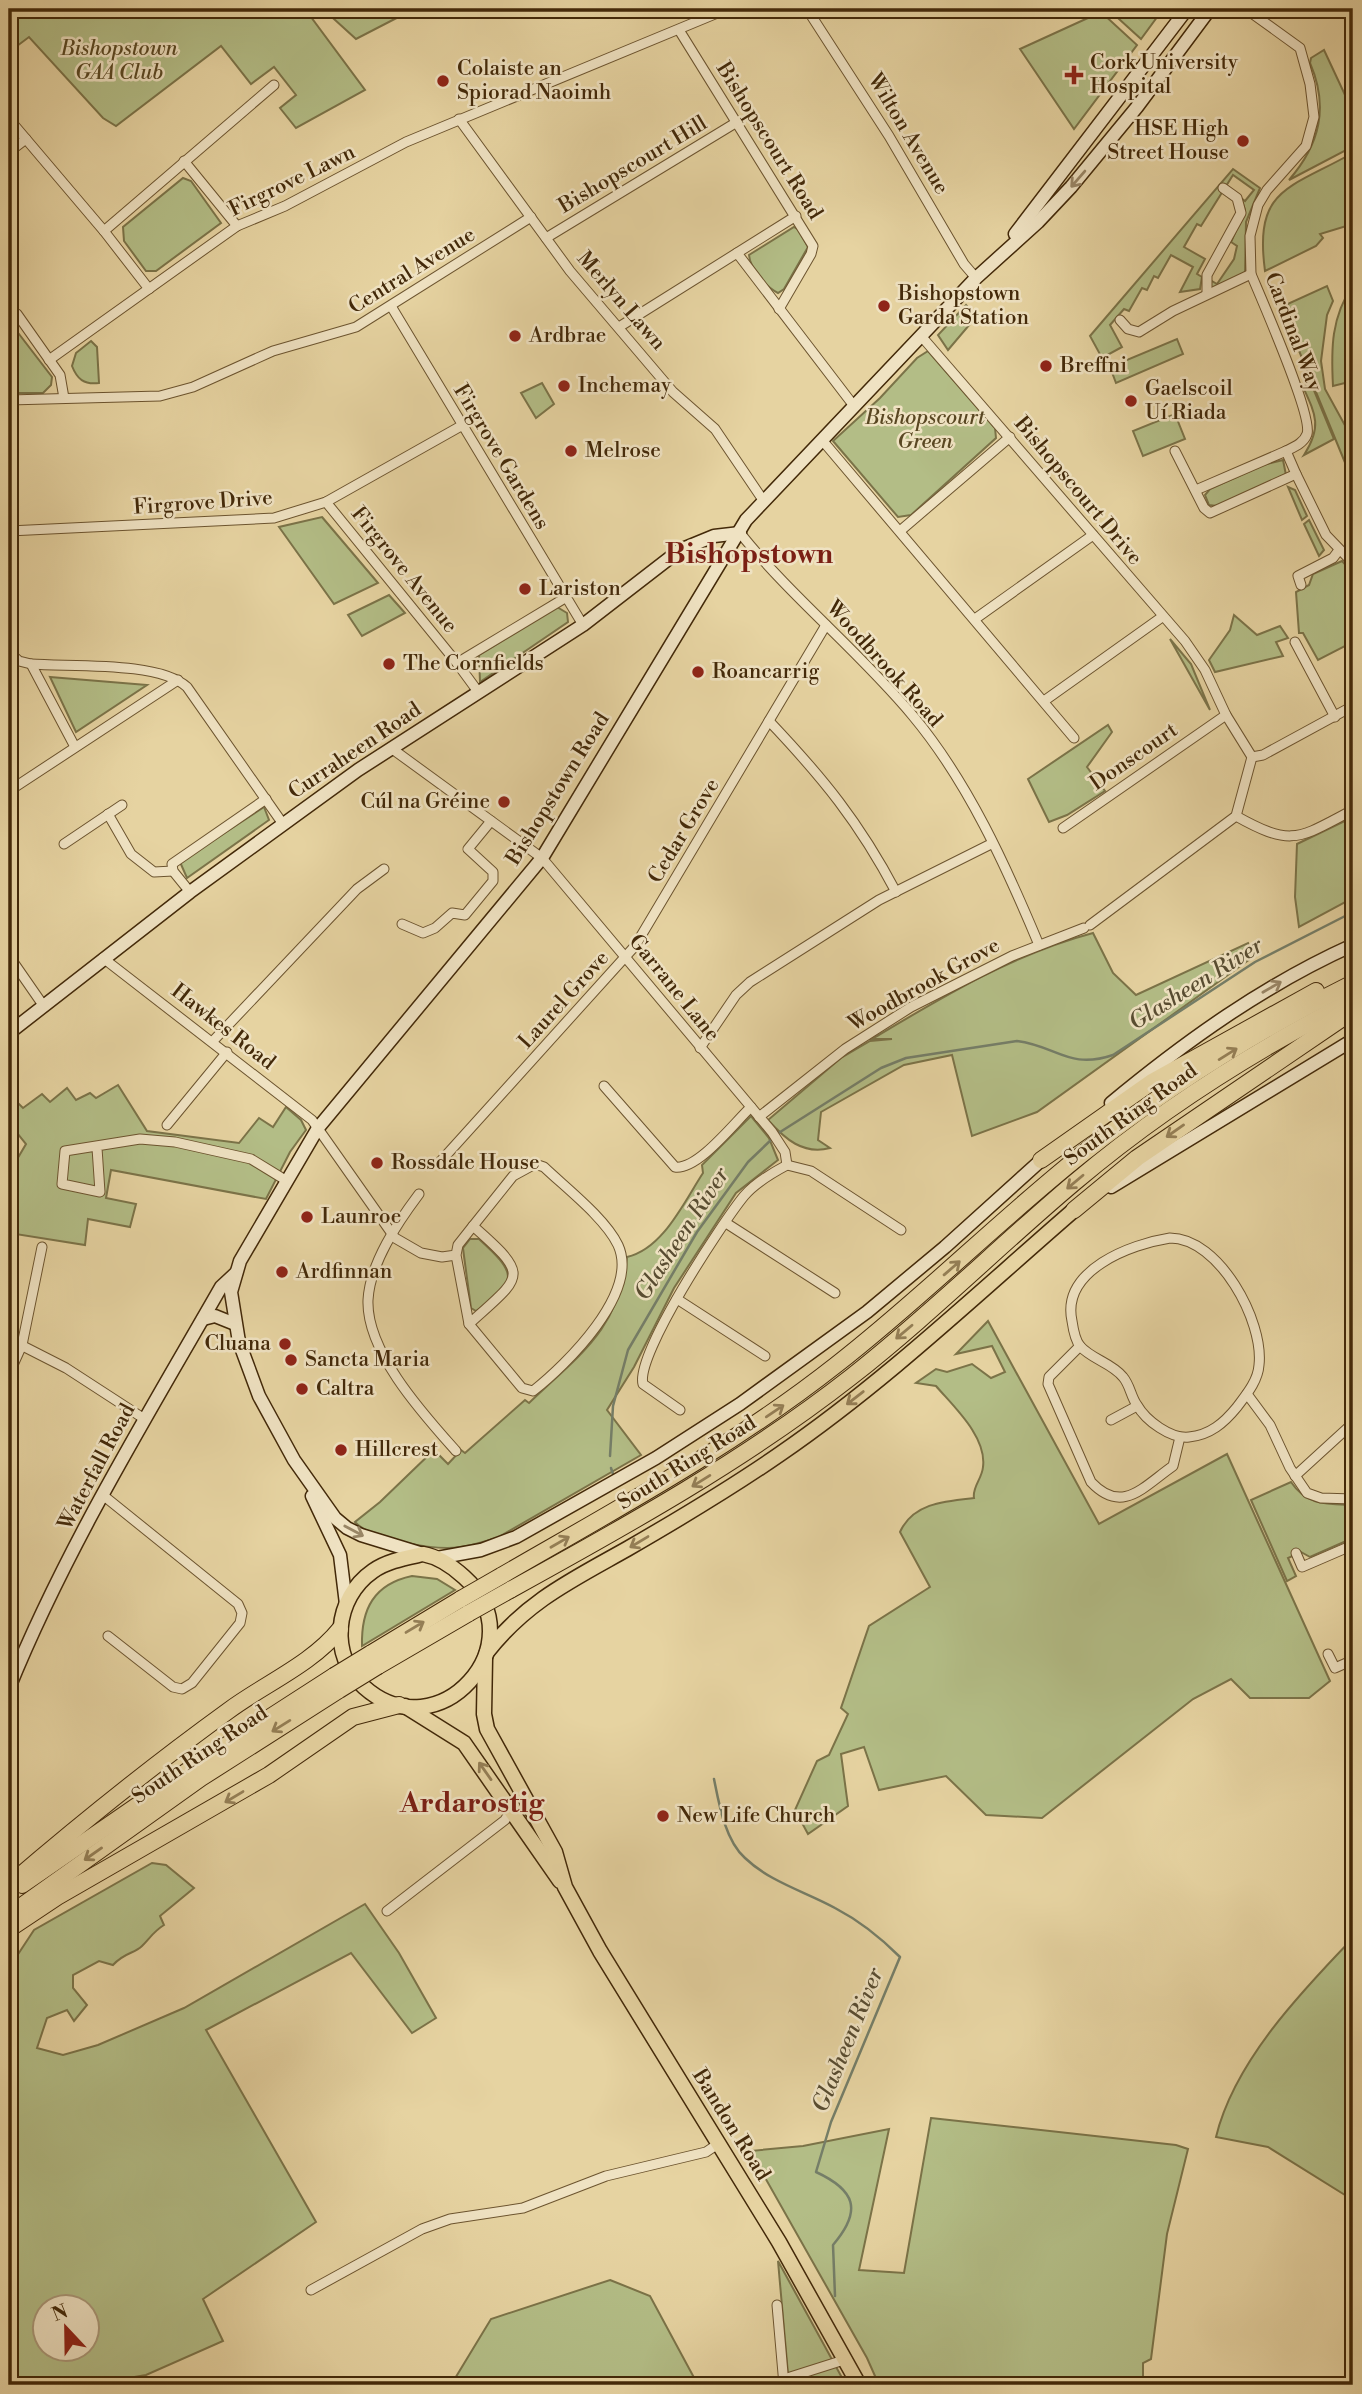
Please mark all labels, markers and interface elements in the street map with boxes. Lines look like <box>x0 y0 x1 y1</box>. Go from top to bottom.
park label: Bishopstown GAA Club <box>60 36 178 86</box>
place label: Cork University Hospital <box>1090 50 1239 100</box>
place label: Colaiste an Spiorad Naoimh <box>457 56 612 106</box>
street label: Bishopscourt Road <box>709 56 828 225</box>
marker: Cork University Hospital <box>1064 65 1084 85</box>
street label: Wilton Avenue <box>861 68 954 199</box>
marker: Colaiste an Spiorad Naoimh <box>435 73 451 89</box>
street label: Bishopscourt Hill <box>553 110 712 220</box>
place label: HSE High Street House <box>1107 116 1229 166</box>
marker: HSE High Street House <box>1235 133 1251 149</box>
street label: Firgrove Lawn <box>225 139 360 223</box>
one-way arrow <box>1070 169 1086 187</box>
street label: Central Avenue <box>344 222 480 320</box>
street label: Merlyn Lawn <box>571 246 671 356</box>
street label: Cardinal Way <box>1258 269 1328 396</box>
place label: Bishopstown Garda Station <box>897 281 1030 331</box>
marker: Bishopstown Garda Station <box>876 298 892 314</box>
place label: Ardbrae <box>528 323 606 349</box>
marker: Ardbrae <box>507 328 523 344</box>
place label: Breffni <box>1059 353 1127 379</box>
marker: Breffni <box>1038 358 1054 374</box>
place label: Inchemay <box>578 373 672 399</box>
place label: Gaelscoil Uí Riada <box>1145 376 1233 426</box>
marker: Inchemay <box>556 378 572 394</box>
street label: Firgrove Gardens <box>447 379 555 535</box>
marker: Gaelscoil Uí Riada <box>1123 393 1139 409</box>
park label: Bishopscourt Green <box>864 405 986 455</box>
street label: Bishopscourt Drive <box>1008 411 1148 571</box>
place label: Melrose <box>585 438 661 464</box>
marker: Melrose <box>563 443 579 459</box>
street label: Firgrove Drive <box>133 485 273 521</box>
street label: Firgrove Avenue <box>345 501 463 639</box>
district label: Bishopstown <box>665 537 833 572</box>
place label: Lariston <box>539 576 621 602</box>
marker: Lariston <box>517 581 533 597</box>
street label: Woodbrook Road <box>820 595 948 733</box>
place label: The Cornfields <box>403 651 544 677</box>
marker: The Cornfields <box>381 656 397 672</box>
place label: Roancarrig <box>712 659 819 685</box>
marker: Roancarrig <box>690 664 706 680</box>
street label: Curraheen Road <box>284 697 426 805</box>
street label: Bishopstown Road <box>500 708 616 871</box>
street label: Donscourt <box>1085 717 1183 797</box>
street label: Cedar Grove <box>643 774 725 888</box>
place label: Cúl na Gréine <box>361 789 490 815</box>
marker: Cúl na Gréine <box>496 794 512 810</box>
street label: Garrane Lane <box>623 929 725 1047</box>
water label: Glasheen River <box>1124 931 1269 1036</box>
street label: Woodbrook Grove <box>843 933 1004 1038</box>
street label: Laurel Grove <box>513 946 615 1054</box>
street label: Hawkes Road <box>166 978 280 1076</box>
one-way arrow <box>1261 980 1281 994</box>
one-way arrow <box>1218 1047 1238 1061</box>
street label: South Ring Road <box>1059 1058 1203 1172</box>
one-way arrow <box>1166 1124 1185 1138</box>
place label: Rossdale House <box>391 1150 540 1176</box>
marker: Rossdale House <box>369 1155 385 1171</box>
water label: Glasheen River <box>629 1161 736 1306</box>
one-way arrow <box>1067 1174 1085 1190</box>
place label: Launroe <box>321 1204 401 1230</box>
marker: Launroe <box>299 1209 315 1225</box>
place label: Ardfinnan <box>295 1259 393 1285</box>
one-way arrow <box>943 1260 961 1276</box>
marker: Ardfinnan <box>274 1264 290 1280</box>
one-way arrow <box>896 1325 914 1340</box>
place label: Cluana <box>205 1331 271 1357</box>
marker: Cluana <box>277 1336 293 1352</box>
place label: Sancta Maria <box>305 1347 430 1373</box>
marker: Sancta Maria <box>283 1352 299 1368</box>
place label: Caltra <box>316 1376 375 1402</box>
marker: Caltra <box>294 1381 310 1397</box>
one-way arrow <box>847 1391 865 1406</box>
street label: Waterfall Road <box>52 1399 141 1536</box>
one-way arrow <box>765 1403 784 1418</box>
street label: South Ring Road <box>613 1410 761 1516</box>
place label: Hillcrest <box>355 1437 439 1463</box>
marker: Hillcrest <box>333 1442 349 1458</box>
one-way arrow <box>691 1474 711 1488</box>
one-way arrow <box>344 1524 364 1538</box>
one-way arrow <box>549 1535 570 1548</box>
one-way arrow <box>629 1535 649 1549</box>
one-way arrow <box>405 1619 425 1633</box>
street label: South Ring Road <box>127 1700 273 1810</box>
one-way arrow <box>272 1719 292 1733</box>
one-way arrow <box>478 1762 492 1781</box>
district label: Ardarostig <box>399 1786 545 1821</box>
one-way arrow <box>225 1790 245 1804</box>
place label: New Life Church <box>677 1803 836 1829</box>
marker: New Life Church <box>655 1808 671 1824</box>
one-way arrow <box>84 1847 103 1861</box>
water label: Glasheen River <box>806 1963 890 2116</box>
street label: Bandon Road <box>686 2063 776 2186</box>
north arrow <box>32 2292 102 2362</box>
text: N <box>49 2299 71 2327</box>

